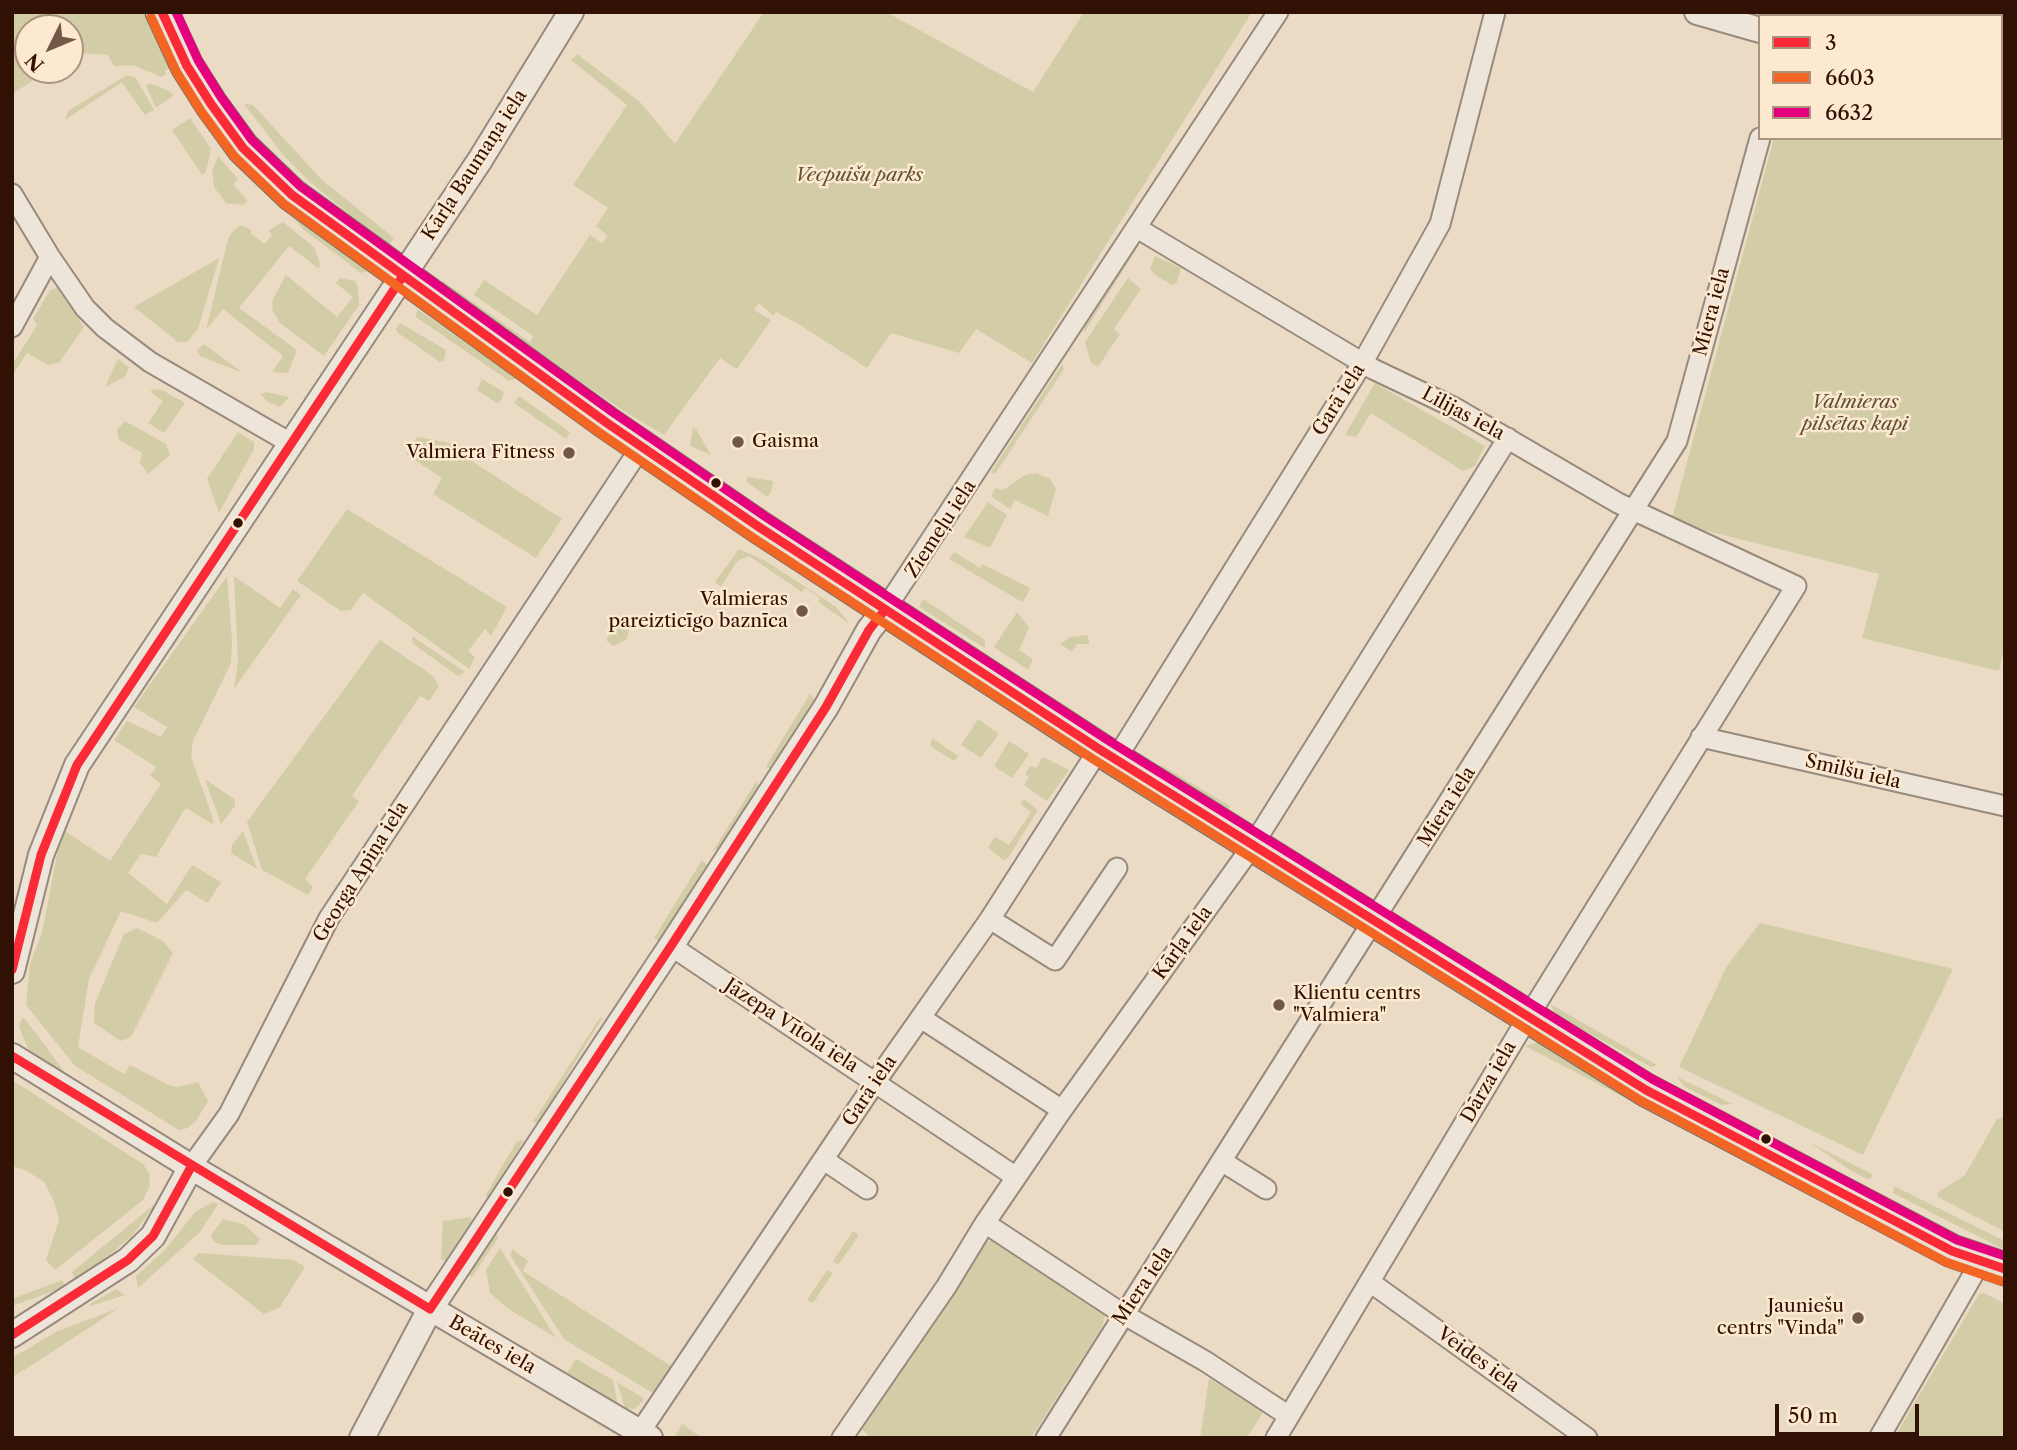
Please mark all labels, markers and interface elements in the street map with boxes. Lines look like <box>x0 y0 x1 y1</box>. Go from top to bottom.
north arrow <box>14 14 84 84</box>
legend <box>1758 14 2003 140</box>
text: 3 <box>1825 30 1837 55</box>
text: N <box>21 48 49 76</box>
text: 6603 <box>1825 65 1874 90</box>
street label: Kārļa Baumaņa iela <box>418 85 532 245</box>
text: 6632 <box>1825 100 1873 125</box>
park label: Vecpuišu parks <box>795 165 923 187</box>
street label: Miera iela <box>1689 265 1735 359</box>
street label: Garā iela <box>1308 360 1370 440</box>
street label: Lilijas iela <box>1418 383 1508 445</box>
park label: Valmieras pilsētas kapi <box>1802 392 1908 436</box>
place label: Gaisma <box>752 431 819 453</box>
marker: Gaisma <box>730 434 746 450</box>
place label: Valmiera Fitness <box>406 442 555 464</box>
marker: Valmiera Fitness <box>561 445 577 461</box>
unlabelled marker <box>709 476 723 490</box>
street label: Ziemeļu iela <box>901 476 981 582</box>
unlabelled marker <box>231 516 245 530</box>
place label: Valmieras pareizticīgo baznīca <box>608 589 788 633</box>
marker: Valmieras pareizticīgo baznīca <box>794 603 810 619</box>
street label: Smilšu iela <box>1803 750 1903 794</box>
street label: Miera iela <box>1413 763 1481 851</box>
street label: Georga Apiņa iela <box>309 798 413 946</box>
street label: Kārļa iela <box>1149 902 1217 984</box>
street label: Jāzepa Vītola iela <box>720 974 862 1078</box>
place label: Klientu centrs "Valmiera" <box>1293 983 1421 1027</box>
marker: Klientu centrs "Valmiera" <box>1271 997 1287 1013</box>
street label: Dārza iela <box>1457 1037 1521 1127</box>
street label: Garā iela <box>838 1051 902 1131</box>
unlabelled marker <box>1759 1132 1773 1146</box>
unlabelled marker <box>501 1185 515 1199</box>
street label: Miera iela <box>1108 1242 1178 1330</box>
place label: Jauniešu centrs "Vinda" <box>1717 1296 1844 1340</box>
marker: Jauniešu centrs "Vinda" <box>1850 1310 1866 1326</box>
street label: Beātes iela <box>444 1311 540 1379</box>
street label: Veides iela <box>1432 1323 1524 1397</box>
scale bar <box>1779 1390 1923 1434</box>
text: 50 m <box>1788 1403 1838 1428</box>

